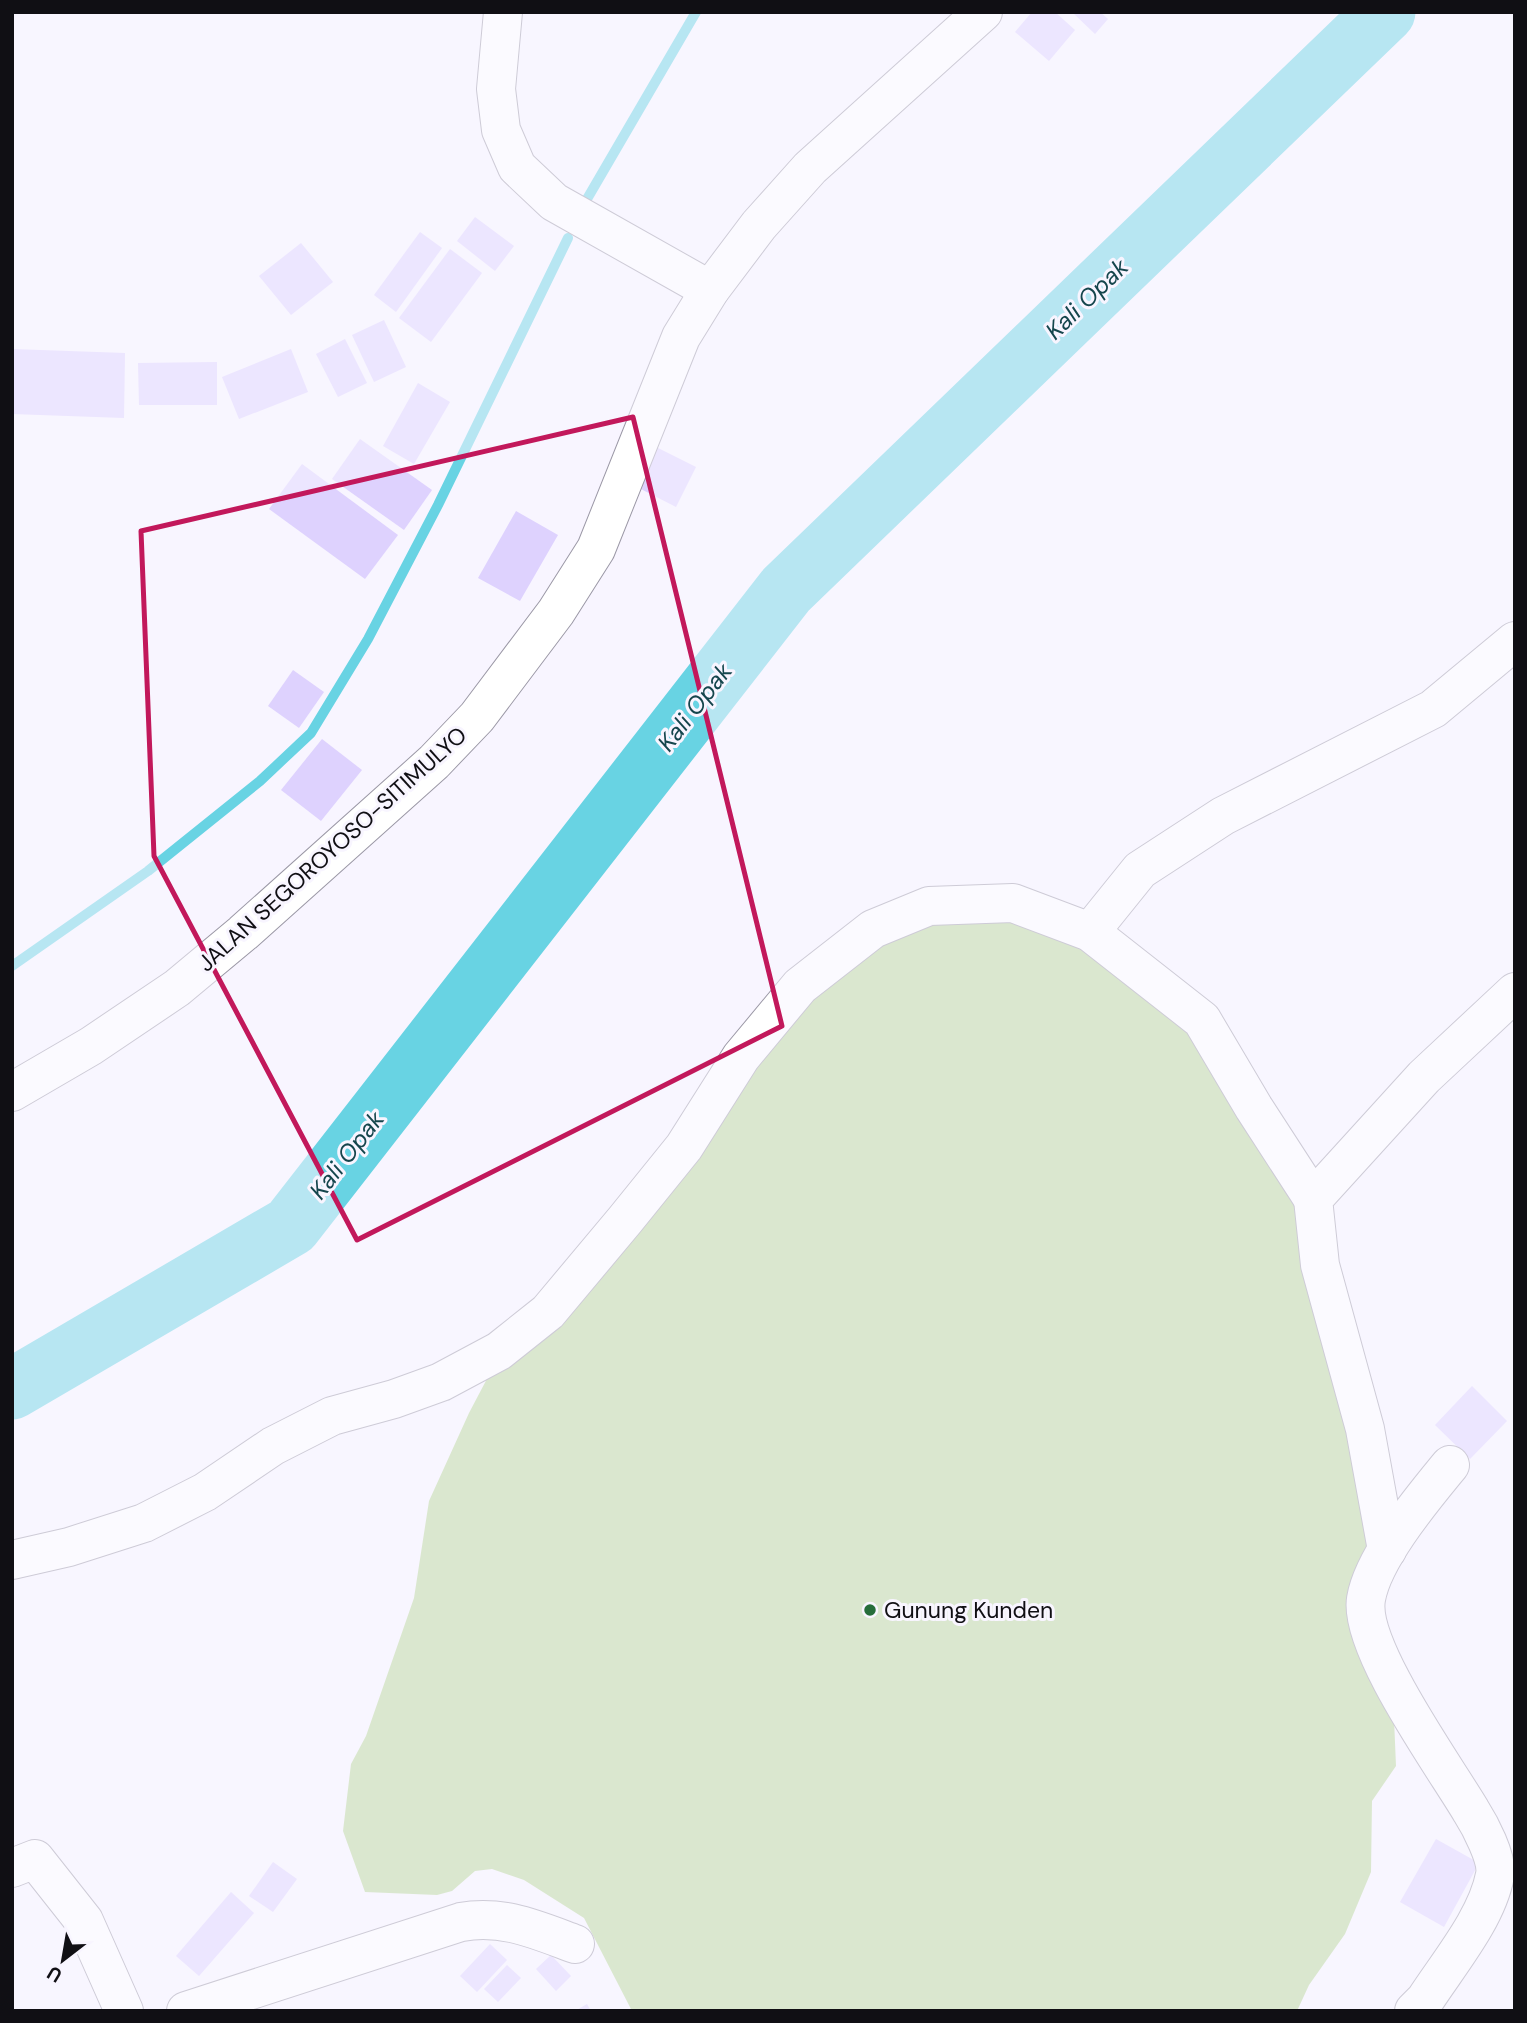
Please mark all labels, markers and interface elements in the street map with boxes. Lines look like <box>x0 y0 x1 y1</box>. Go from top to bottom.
water label: Kali Opak <box>1038 251 1135 346</box>
water label: Kali Opak <box>650 656 739 757</box>
street label: JALAN SEGOROYOSO-SITIMULYO <box>191 720 473 978</box>
water label: Kali Opak <box>302 1104 391 1205</box>
place label: Gunung Kunden <box>884 1595 1053 1625</box>
marker: Gunung Kunden <box>862 1602 878 1618</box>
north arrow <box>28 1925 98 1995</box>
text: U <box>42 1960 67 1988</box>

